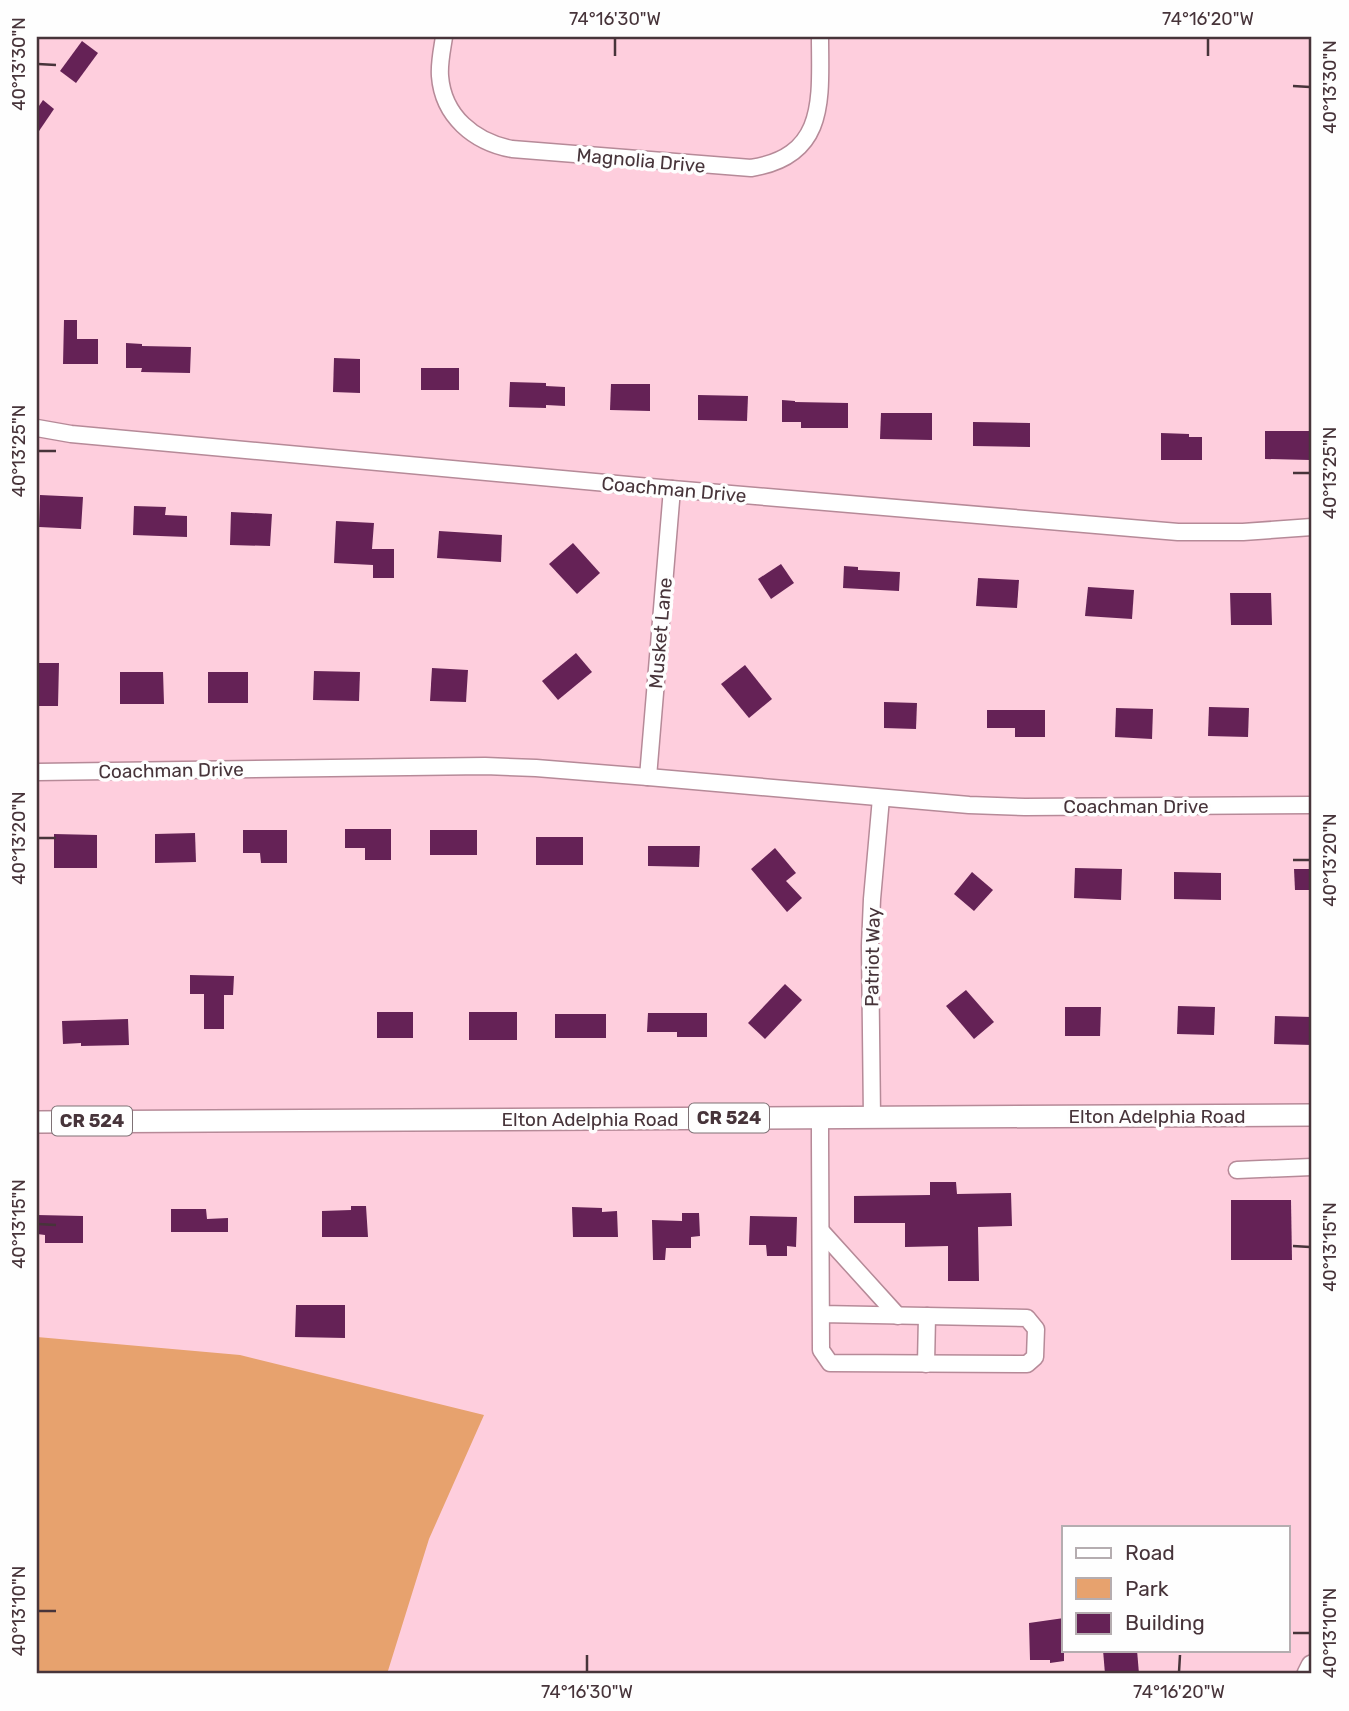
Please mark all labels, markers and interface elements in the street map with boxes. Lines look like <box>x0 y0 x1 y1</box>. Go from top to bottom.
text: 74°16'30"W <box>569 8 661 30</box>
text: 74°16'20"W <box>1162 8 1254 30</box>
text: 40°13'30"N <box>8 17 30 111</box>
text: 40°13'30"N <box>1319 40 1341 134</box>
street label: Magnolia Drive <box>575 143 706 178</box>
text: 40°13'25"N <box>8 405 30 497</box>
text: 40°13'25"N <box>1319 427 1341 519</box>
street label: Coachman Drive <box>601 472 747 507</box>
street label: Musket Lane <box>644 576 677 690</box>
street label: Coachman Drive <box>98 758 244 783</box>
text: 40°13'20"N <box>8 791 30 885</box>
street label: Coachman Drive <box>1063 795 1209 818</box>
text: 40°13'20"N <box>1319 813 1341 907</box>
street label: Patriot Way <box>860 907 885 1007</box>
road number: CR 524 <box>689 1104 769 1133</box>
street label: Elton Adelphia Road <box>1069 1105 1245 1128</box>
road number: CR 524 <box>52 1106 132 1136</box>
street label: Elton Adelphia Road <box>502 1108 678 1131</box>
text: 40°13'15"N <box>8 1179 30 1269</box>
text: 40°13'15"N <box>1319 1202 1341 1292</box>
legend <box>1062 1526 1290 1652</box>
text: Road <box>1125 1540 1175 1565</box>
text: 40°13'10"N <box>8 1566 30 1656</box>
text: Park <box>1125 1576 1169 1601</box>
text: 40°13'10"N <box>1319 1588 1341 1678</box>
text: Building <box>1125 1610 1205 1635</box>
text: 74°16'30"W <box>541 1681 633 1703</box>
text: 74°16'20"W <box>1133 1681 1225 1703</box>

